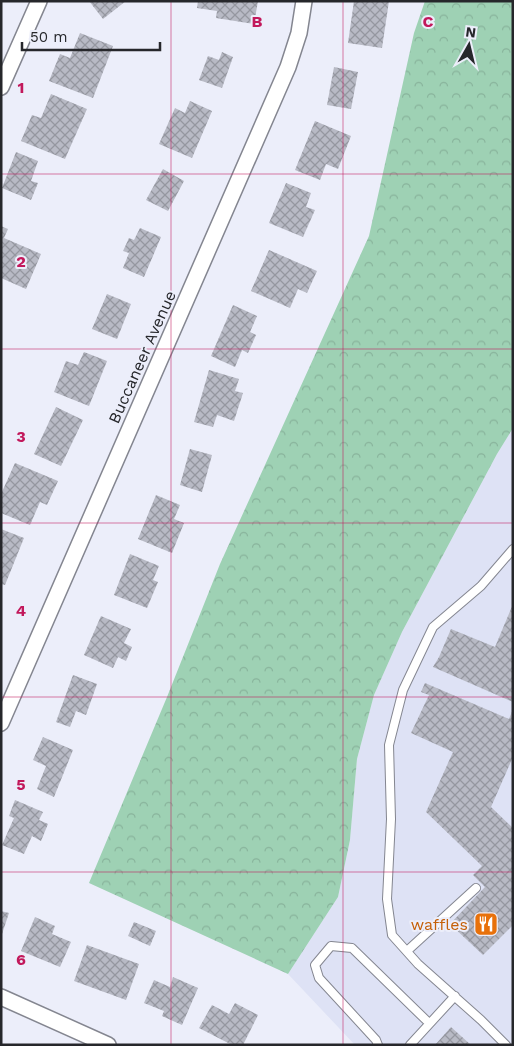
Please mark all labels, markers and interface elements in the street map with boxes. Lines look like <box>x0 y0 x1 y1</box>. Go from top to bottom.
text: B <box>252 12 263 31</box>
text: C <box>423 12 434 31</box>
scale bar <box>22 20 160 52</box>
north arrow <box>444 20 494 70</box>
text: N <box>465 23 477 41</box>
text: 50 m <box>30 28 67 46</box>
text: 1 <box>18 78 24 97</box>
text: 2 <box>16 252 26 271</box>
street label: Buccaneer Avenue <box>104 288 180 426</box>
text: 3 <box>16 427 26 446</box>
text: 4 <box>16 601 26 620</box>
text: 5 <box>16 775 26 794</box>
restaurant icon: waffles <box>473 911 499 937</box>
place label: waffles <box>411 915 468 934</box>
text: 6 <box>16 950 26 969</box>

